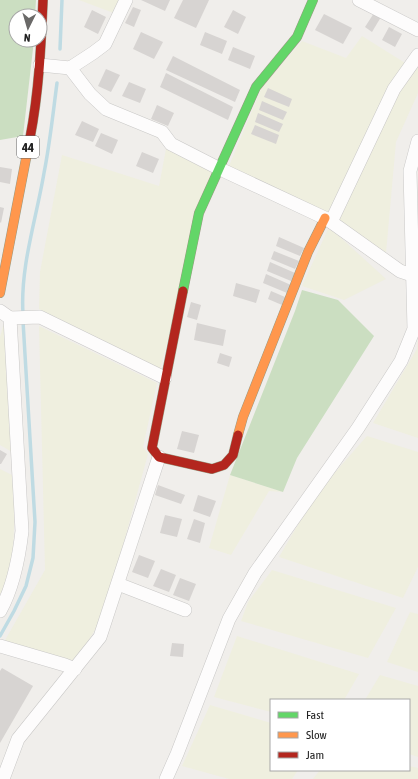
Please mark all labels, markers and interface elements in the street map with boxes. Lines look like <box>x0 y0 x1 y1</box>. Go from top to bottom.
north arrow <box>8 8 48 48</box>
text: N <box>23 32 31 44</box>
road number: 44 <box>17 136 39 158</box>
legend <box>270 699 410 771</box>
text: Fast <box>306 708 324 722</box>
text: Slow <box>306 728 327 742</box>
text: Jam <box>306 748 324 762</box>

